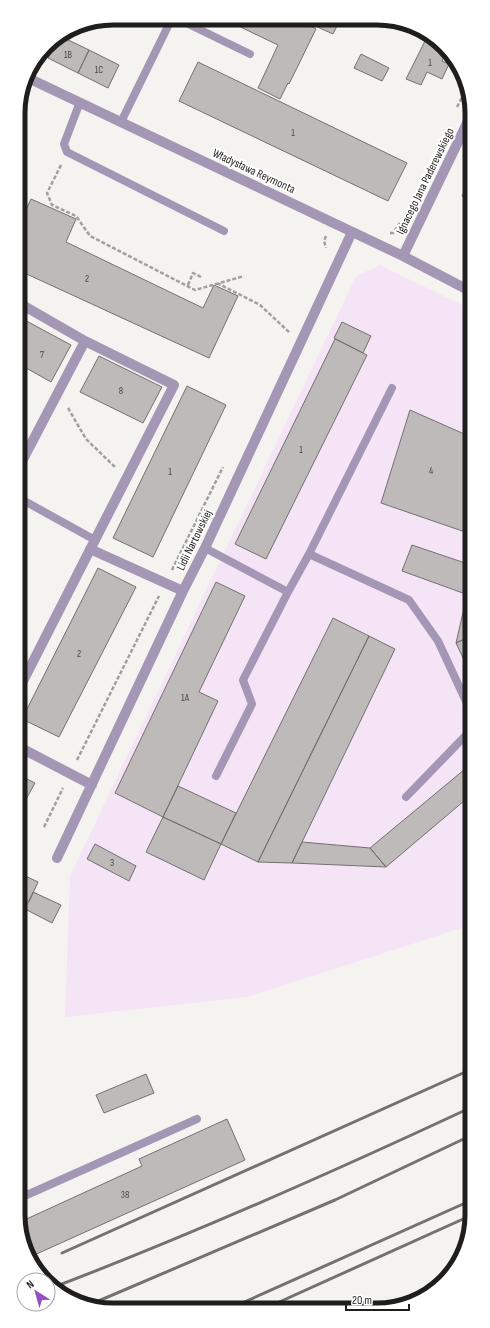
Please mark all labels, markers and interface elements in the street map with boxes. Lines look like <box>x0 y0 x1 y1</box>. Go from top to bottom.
house number: 1B <box>64 49 73 61</box>
house number: 1 <box>428 57 432 69</box>
house number: 1C <box>95 64 103 76</box>
street label: Ignacego Jana Paderewskiego <box>393 125 458 237</box>
house number: 1 <box>291 127 295 139</box>
street label: Władysława Reymonta <box>210 146 298 197</box>
house number: 2 <box>85 273 89 285</box>
house number: 7 <box>40 349 44 361</box>
house number: 8 <box>119 385 123 397</box>
house number: 1 <box>299 444 303 456</box>
house number: 4 <box>429 465 433 477</box>
house number: 1 <box>168 466 172 478</box>
street label: Lidii Nartowskiej <box>173 507 216 573</box>
house number: 2 <box>77 648 81 660</box>
house number: 1A <box>181 692 190 704</box>
house number: 3 <box>110 857 114 869</box>
house number: 38 <box>121 1189 129 1201</box>
north arrow <box>16 1272 56 1312</box>
text: N <box>24 1277 37 1291</box>
scale bar <box>346 1286 409 1312</box>
text: 20 m <box>352 1293 372 1308</box>

